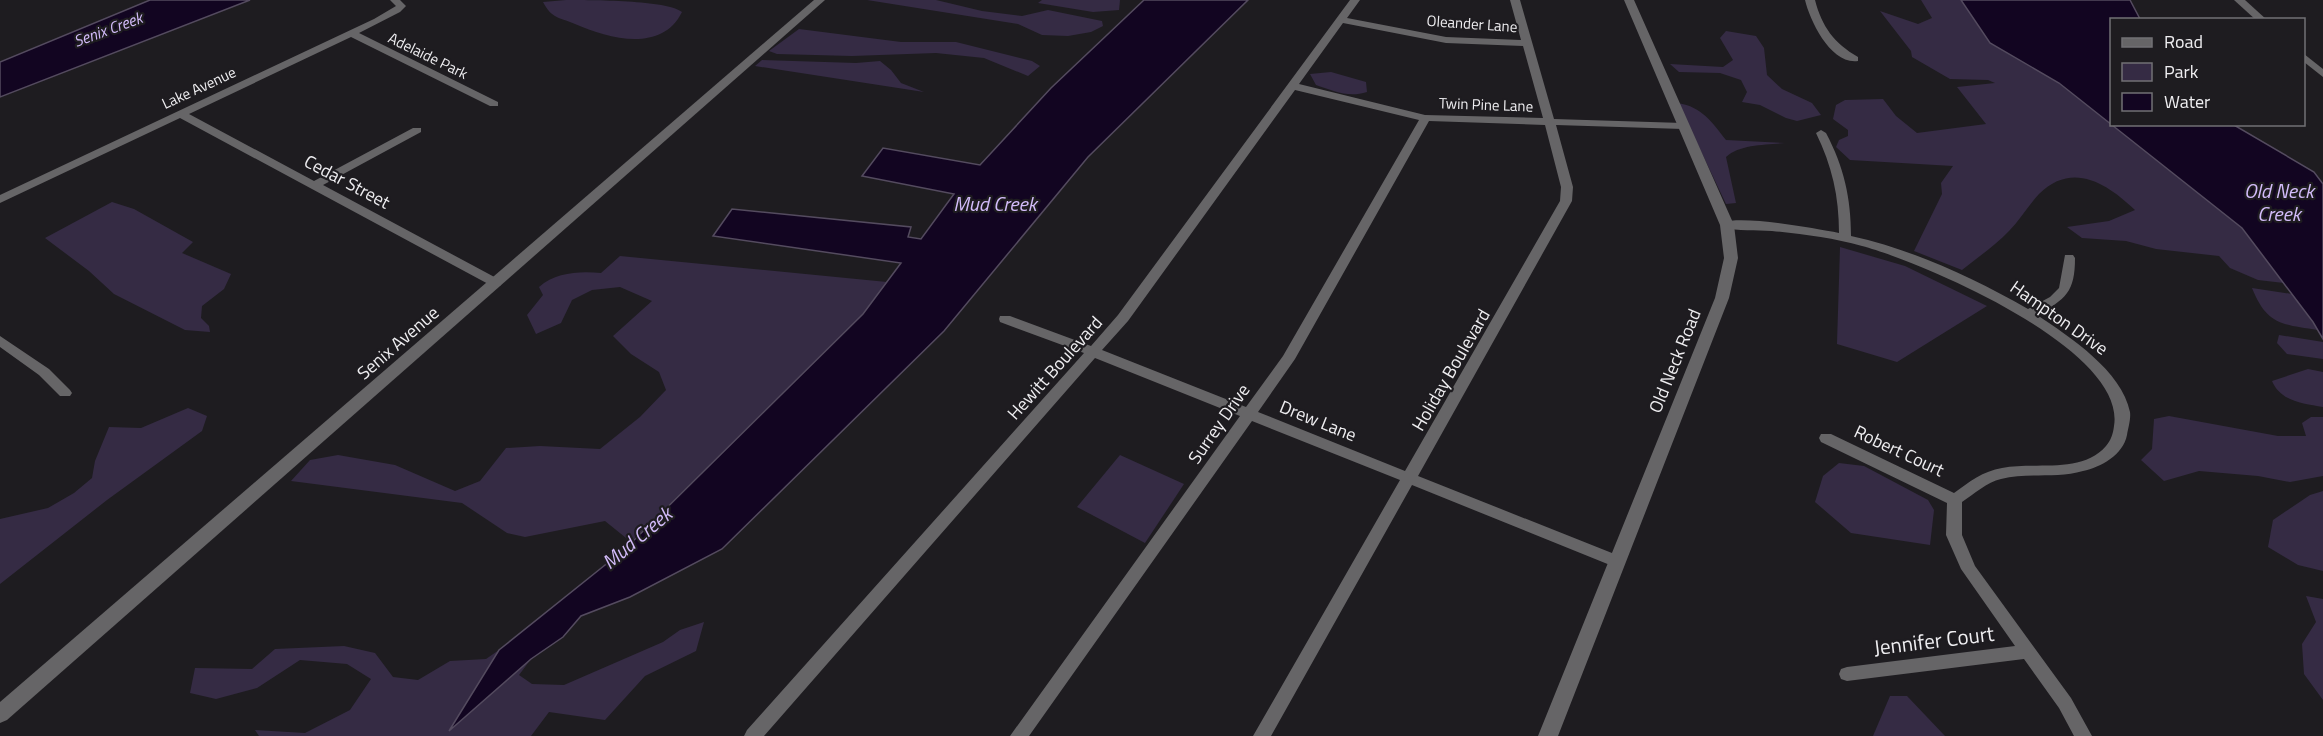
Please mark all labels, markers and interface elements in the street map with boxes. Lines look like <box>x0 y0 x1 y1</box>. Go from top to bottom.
water label: Senix Creek <box>70 5 148 53</box>
street label: Oleander Lane <box>1426 9 1518 38</box>
legend <box>2110 18 2305 126</box>
street label: Adelaide Park <box>384 26 472 85</box>
text: Road <box>2164 28 2203 55</box>
text: Park <box>2164 58 2199 85</box>
street label: Lake Avenue <box>158 60 240 115</box>
text: Water <box>2164 88 2210 115</box>
street label: Twin Pine Lane <box>1438 91 1534 118</box>
street label: Cedar Street <box>299 148 396 216</box>
water label: Old Neck Creek <box>2244 175 2316 229</box>
water label: Mud Creek <box>953 188 1039 219</box>
street label: Hampton Drive <box>2005 274 2114 361</box>
street label: Senix Avenue <box>351 299 445 386</box>
street label: Holiday Boulevard <box>1405 304 1497 436</box>
street label: Old Neck Road <box>1641 305 1708 417</box>
street label: Hewitt Boulevard <box>1001 310 1109 426</box>
street label: Surrey Drive <box>1181 378 1256 469</box>
street label: Drew Lane <box>1276 393 1361 448</box>
street label: Robert Court <box>1850 418 1949 484</box>
water label: Mud Creek <box>595 498 680 576</box>
street label: Jennifer Court <box>1872 617 1997 663</box>

